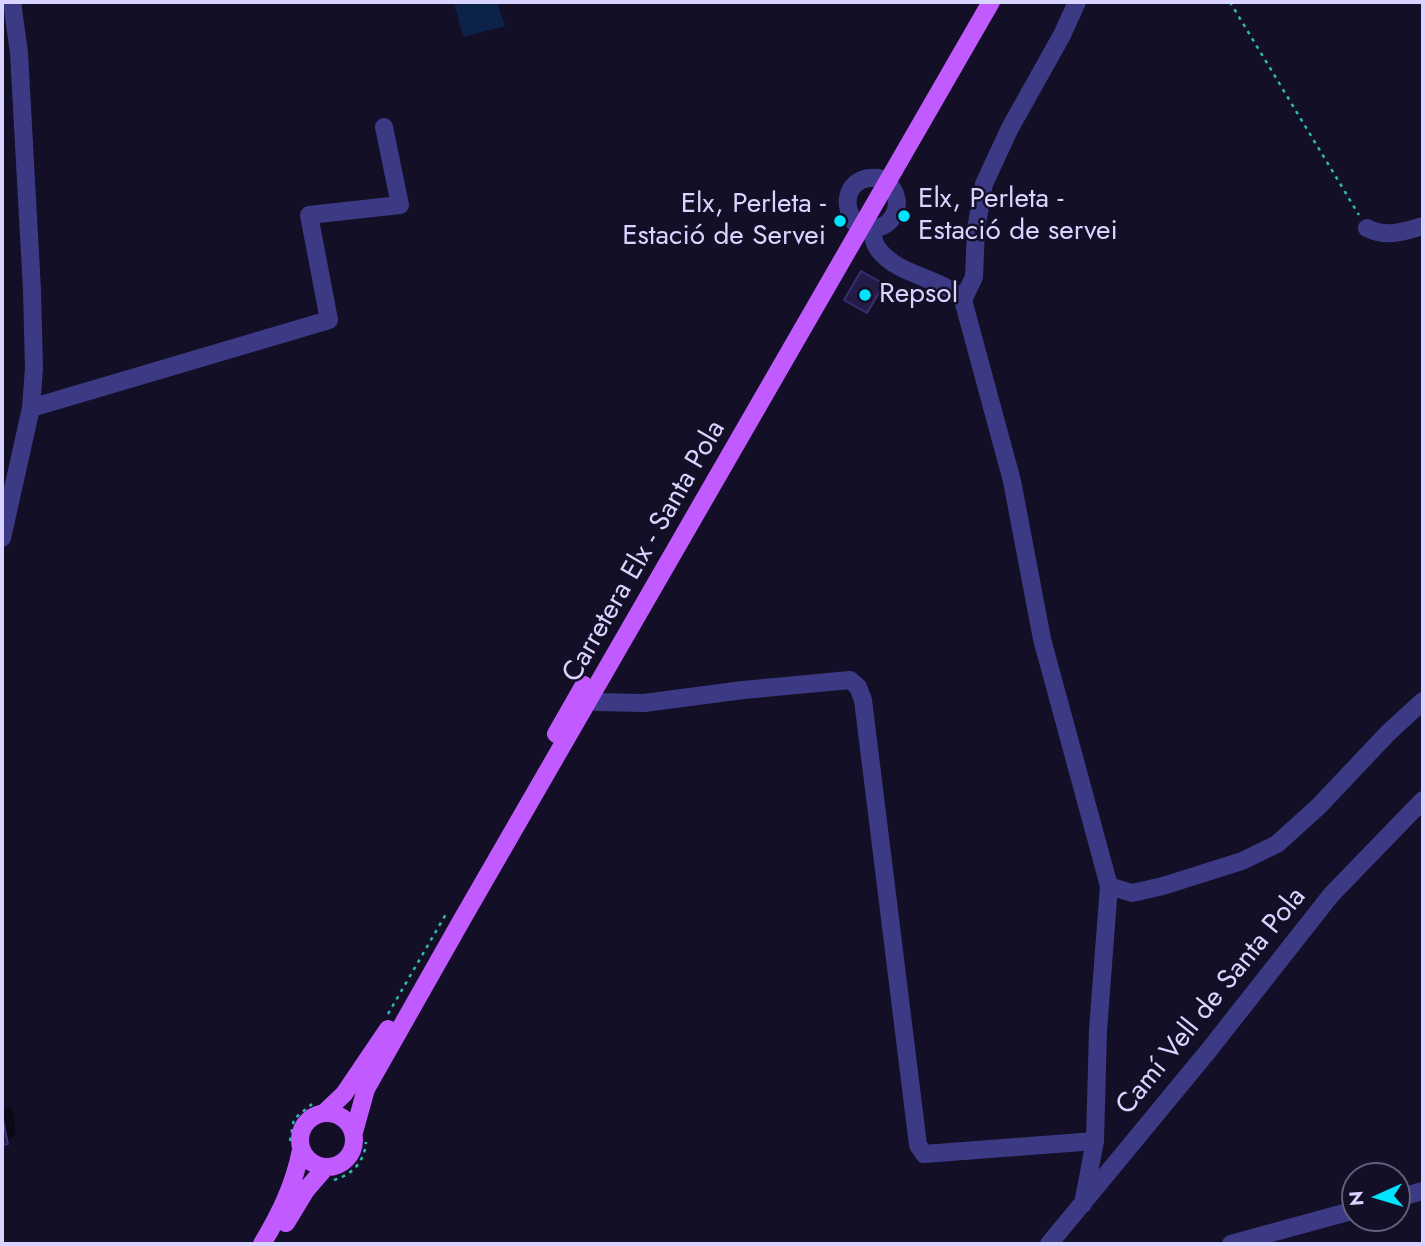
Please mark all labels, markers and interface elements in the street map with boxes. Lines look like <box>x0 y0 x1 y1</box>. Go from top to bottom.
place label: Elx, Perleta - Estació de servei <box>918 183 1118 249</box>
place label: Elx, Perleta - Estació de Servei <box>622 188 826 254</box>
marker: Elx, Perleta - Estació de servei <box>896 208 912 224</box>
marker: Elx, Perleta - Estació de Servei <box>832 213 848 229</box>
place label: Repsol <box>879 278 958 312</box>
marker: Repsol <box>857 287 873 303</box>
street label: Carretera Elx - Santa Pola <box>556 415 734 689</box>
street label: Camí Vell de Santa Pola <box>1110 882 1314 1122</box>
north arrow <box>1341 1162 1411 1232</box>
text: N <box>1343 1190 1371 1207</box>

